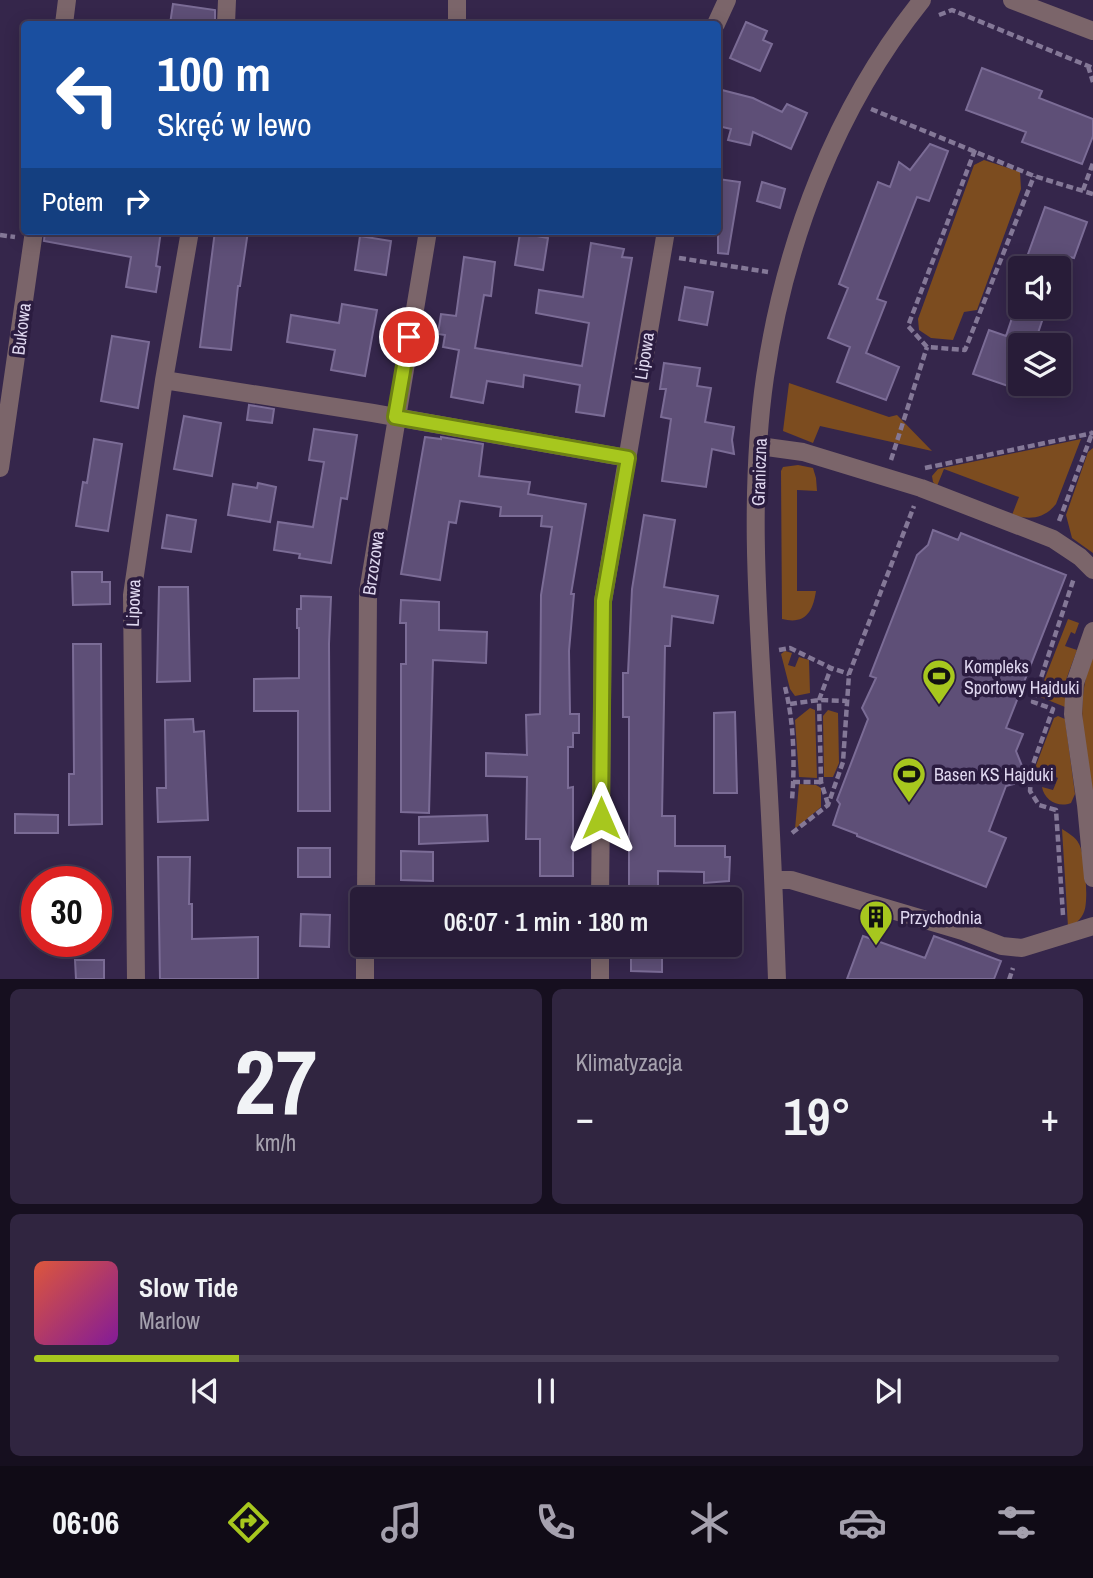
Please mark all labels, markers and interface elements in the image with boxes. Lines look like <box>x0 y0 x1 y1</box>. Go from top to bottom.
text: 100 m <box>157 40 271 106</box>
icon: left <box>42 49 133 140</box>
text: Skręć w lewo <box>157 103 312 146</box>
icon: right <box>118 182 156 220</box>
text: Potem <box>42 184 104 219</box>
map controls <box>1008 256 1071 396</box>
button: sound <box>1008 256 1071 319</box>
street label: Bukowa <box>5 301 37 357</box>
pin <box>379 307 439 367</box>
icon: arrive <box>390 318 428 356</box>
street label: Lipowa <box>628 331 660 381</box>
button: layers <box>1008 333 1071 396</box>
street label: Graniczna <box>745 438 773 506</box>
street label: Brzozowa <box>356 529 390 597</box>
street label: Lipowa <box>120 579 146 627</box>
place label: Kompleks Sportowy Hajduki <box>964 654 1080 700</box>
sports icon: Kompleks Sportowy Hajduki <box>920 657 958 706</box>
sports icon: Basen KS Hajduki <box>890 755 928 804</box>
place label: Basen KS Hajduki <box>934 762 1054 787</box>
position arrow <box>564 781 638 855</box>
speed limit sign: 30 <box>21 866 112 957</box>
building icon: Przychodnia <box>857 898 895 947</box>
text: 06:07 · 1 min · 180 m <box>444 904 648 939</box>
place label: Przychodnia <box>900 905 982 930</box>
text: 27 <box>234 1020 317 1142</box>
text: Klimatyzacja <box>576 1047 682 1078</box>
text: 19° <box>783 1081 851 1151</box>
text: − <box>576 1092 594 1143</box>
text: + <box>1041 1092 1059 1143</box>
text: km/h <box>255 1127 296 1158</box>
text: Slow Tide <box>139 1270 238 1305</box>
text: Marlow <box>139 1305 200 1336</box>
icon: previous <box>186 1372 224 1410</box>
icon: pause <box>527 1372 565 1410</box>
icon: next <box>869 1372 907 1410</box>
icon: directions <box>224 1498 273 1547</box>
icon: music <box>377 1498 426 1547</box>
icon: phone <box>531 1498 580 1547</box>
icon: climate <box>685 1498 734 1547</box>
icon: car <box>838 1498 887 1547</box>
icon: filters <box>992 1498 1041 1547</box>
text: 06:06 <box>52 1501 119 1544</box>

